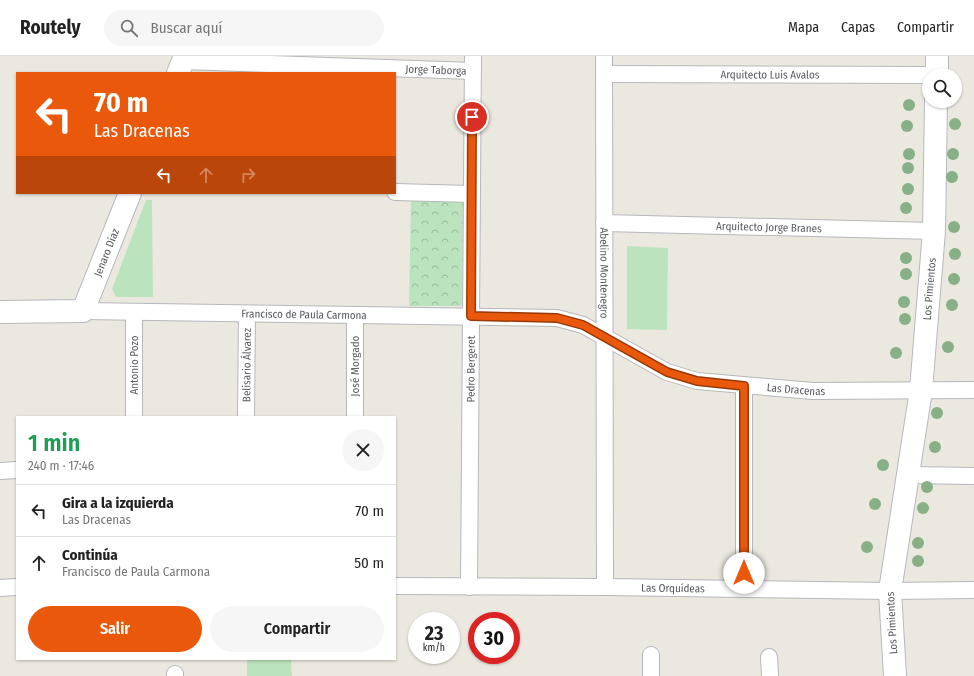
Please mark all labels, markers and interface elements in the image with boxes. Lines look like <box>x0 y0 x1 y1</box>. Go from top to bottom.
search box <box>104 10 384 46</box>
text: Routely <box>20 16 80 39</box>
icon: search <box>118 17 140 39</box>
text: Buscar aquí <box>150 19 222 37</box>
text: Mapa <box>788 19 819 36</box>
text: Capas <box>841 19 875 36</box>
text: Compartir <box>897 19 954 36</box>
street label: Jorge Taborga <box>405 62 467 77</box>
street label: Arquitecto Luis Avalos <box>721 68 820 81</box>
map controls <box>922 68 962 108</box>
button: search <box>922 68 962 108</box>
text: 70 m <box>94 86 148 119</box>
icon: left <box>28 88 80 140</box>
pin <box>455 100 489 134</box>
icon: arrive <box>461 106 483 128</box>
text: Las Dracenas <box>94 120 190 142</box>
icon: left <box>153 164 175 186</box>
icon: ahead <box>195 164 217 186</box>
icon: right <box>237 164 259 186</box>
street label: Arquitecto Jorge Branes <box>716 219 822 235</box>
street label: Jenaro Díaz <box>91 226 122 278</box>
street label: Abelino Montenegro <box>598 227 611 319</box>
street label: Los Pimientos <box>920 257 938 321</box>
street label: Francisco de Paula Carmona <box>241 307 367 322</box>
street label: Belisario Álvarez <box>239 327 253 402</box>
street label: Antonio Pozo <box>128 335 141 394</box>
street label: José Morgado <box>349 335 362 396</box>
street label: Pedro Bergeret <box>464 335 477 402</box>
street label: Las Dracenas <box>766 381 826 398</box>
text: 1 min <box>28 429 80 457</box>
button: close <box>342 429 384 471</box>
text: 240 m · 17:46 <box>28 458 94 473</box>
text: Gira a la izquierda <box>62 494 174 512</box>
icon: left <box>28 500 50 522</box>
text: 70 m <box>355 502 384 520</box>
text: Las Dracenas <box>62 512 131 527</box>
text: Continúa <box>62 546 118 564</box>
icon: ahead <box>28 552 50 574</box>
position arrow <box>723 552 765 594</box>
text: 50 m <box>354 554 384 572</box>
text: Francisco de Paula Carmona <box>62 564 210 579</box>
street label: Las Orquídeas <box>641 581 705 595</box>
street label: Los Pimientos <box>884 591 900 655</box>
button: Salir <box>28 606 202 652</box>
button: Compartir <box>210 606 384 652</box>
speed limit sign: 30 <box>468 612 520 664</box>
text: 23 <box>425 621 443 645</box>
text: km/h <box>423 642 445 654</box>

